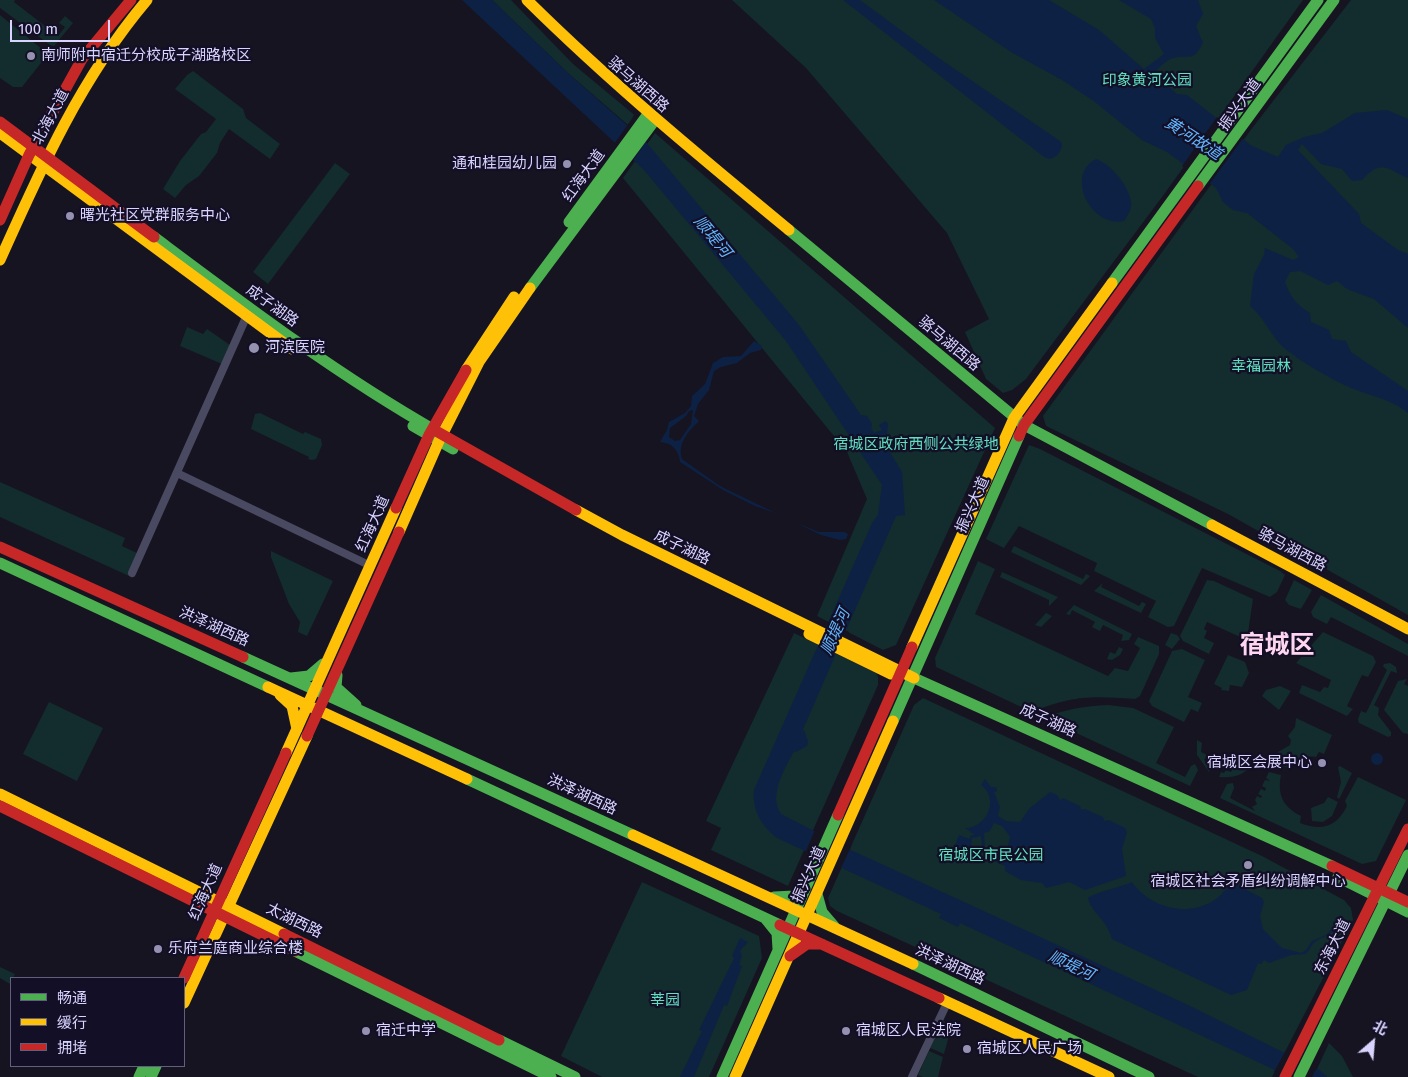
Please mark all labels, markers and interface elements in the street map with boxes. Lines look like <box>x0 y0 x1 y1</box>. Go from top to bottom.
scale bar <box>12 10 112 42</box>
text: 100 m <box>18 20 58 38</box>
place label: 南师附中宿迁分校成子湖路校区 <box>41 47 251 65</box>
marker: 南师附中宿迁分校成子湖路校区 <box>25 50 37 62</box>
street label: 骆马湖西路 <box>604 54 672 116</box>
park label: 印象黄河公园 <box>1102 72 1192 90</box>
street label: 振兴大道 <box>1215 75 1265 135</box>
street label: 北海大道 <box>29 86 73 148</box>
water label: 黄河故道 <box>1161 114 1225 164</box>
street label: 红海大道 <box>559 146 609 206</box>
place label: 通和桂园幼儿园 <box>452 155 557 173</box>
marker: 通和桂园幼儿园 <box>561 158 573 170</box>
place label: 曙光社区党群服务中心 <box>80 207 230 225</box>
marker: 曙光社区党群服务中心 <box>64 210 76 222</box>
water label: 顺堤河 <box>689 212 735 262</box>
street label: 成子湖路 <box>242 281 302 331</box>
street label: 骆马湖西路 <box>914 313 984 375</box>
place label: 河滨医院 <box>265 339 325 357</box>
marker: 河滨医院 <box>247 341 261 355</box>
park label: 幸福园林 <box>1231 358 1291 376</box>
park label: 宿城区政府西侧公共绿地 <box>834 436 998 454</box>
street label: 振兴大道 <box>953 474 993 536</box>
street label: 红海大道 <box>353 493 393 555</box>
street label: 骆马湖西路 <box>1255 524 1329 576</box>
street label: 成子湖路 <box>651 527 713 569</box>
street label: 洪泽湖西路 <box>176 604 252 650</box>
water label: 顺堤河 <box>817 606 855 658</box>
district label: 宿城区 <box>1240 631 1314 661</box>
street label: 成子湖路 <box>1017 701 1079 741</box>
place label: 宿城区会展中心 <box>1207 754 1312 772</box>
marker: 宿城区会展中心 <box>1316 757 1328 769</box>
street label: 洪泽湖西路 <box>544 771 620 819</box>
street label: 振兴大道 <box>789 844 829 906</box>
park label: 宿城区市民公园 <box>939 847 1043 865</box>
marker: 宿城区社会矛盾纠纷调解中心 <box>1242 859 1254 871</box>
street label: 红海大道 <box>186 861 226 923</box>
place label: 宿城区社会矛盾纠纷调解中心 <box>1151 873 1345 891</box>
street label: 太湖西路 <box>263 900 325 942</box>
street label: 东海大道 <box>1311 916 1355 978</box>
place label: 乐府兰庭商业综合楼 <box>168 940 303 958</box>
street label: 洪泽湖西路 <box>912 941 988 989</box>
marker: 乐府兰庭商业综合楼 <box>152 943 164 955</box>
water label: 顺堤河 <box>1045 947 1097 985</box>
legend <box>10 977 185 1067</box>
text: 畅通 <box>57 989 87 1007</box>
park label: 莘园 <box>650 992 680 1010</box>
text: 缓行 <box>57 1014 87 1032</box>
north arrow <box>1348 1017 1398 1067</box>
text: 北 <box>1370 1017 1390 1039</box>
place label: 宿迁中学 <box>376 1022 436 1040</box>
place label: 宿城区人民法院 <box>856 1022 961 1040</box>
marker: 宿迁中学 <box>360 1025 372 1037</box>
marker: 宿城区人民法院 <box>840 1025 852 1037</box>
text: 拥堵 <box>57 1039 87 1057</box>
place label: 宿城区人民广场 <box>977 1040 1082 1058</box>
marker: 宿城区人民广场 <box>961 1043 973 1055</box>

